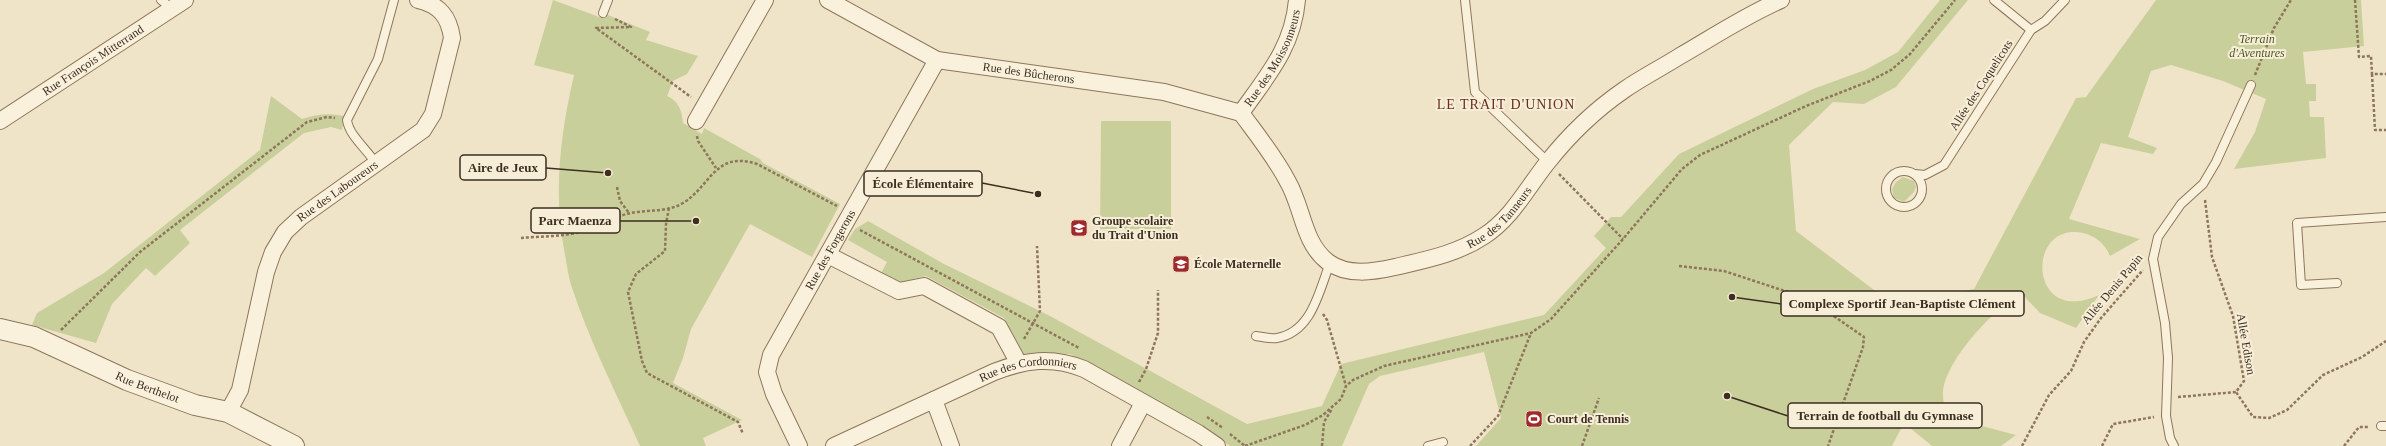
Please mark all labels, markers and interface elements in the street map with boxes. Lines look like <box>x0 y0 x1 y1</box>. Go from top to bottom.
street label: Rue des Moissonneurs <box>1241 8 1303 109</box>
street label: Rue François Mitterrand <box>40 22 146 98</box>
park label: Terrain d'Aventures <box>2229 32 2285 60</box>
street label: Allée des Coquelicots <box>1946 37 2016 133</box>
street label: Rue des Bûcherons <box>982 60 1076 86</box>
district label: LE TRAIT D'UNION <box>1437 97 1575 112</box>
callout: Aire de Jeux <box>460 155 546 180</box>
street label: Rue des Laboureurs <box>294 157 381 225</box>
text: Aire de Jeux <box>468 160 538 175</box>
callout: École Élémentaire <box>864 171 982 196</box>
text: École Élémentaire <box>872 176 974 191</box>
street label: Rue des Tanneurs <box>1464 184 1535 252</box>
street label: Rue des Forgerons <box>802 207 859 292</box>
callout: Parc Maenza <box>531 208 620 233</box>
text: Parc Maenza <box>538 213 612 228</box>
place label: Groupe scolaire du Trait d'Union <box>1092 214 1179 242</box>
school or university icon: Groupe scolaire du Trait d'Union <box>1069 218 1089 238</box>
street label: Allée Denis Papin <box>2079 251 2145 327</box>
school or university icon: École Maternelle <box>1171 254 1191 274</box>
place label: École Maternelle <box>1194 257 1282 271</box>
callout: Complexe Sportif Jean-Baptiste Clément <box>1781 291 2024 316</box>
text: Complexe Sportif Jean-Baptiste Clément <box>1788 296 2016 311</box>
street label: Allée Edison <box>2234 312 2258 376</box>
street label: Rue des Cordonniers <box>977 354 1079 385</box>
street label: Rue Berthelot <box>113 369 182 406</box>
callout: Terrain de football du Gymnase <box>1788 403 1982 428</box>
text: Terrain de football du Gymnase <box>1796 408 1974 423</box>
sports icon: Court de Tennis <box>1524 409 1544 429</box>
place label: Court de Tennis <box>1547 412 1629 426</box>

